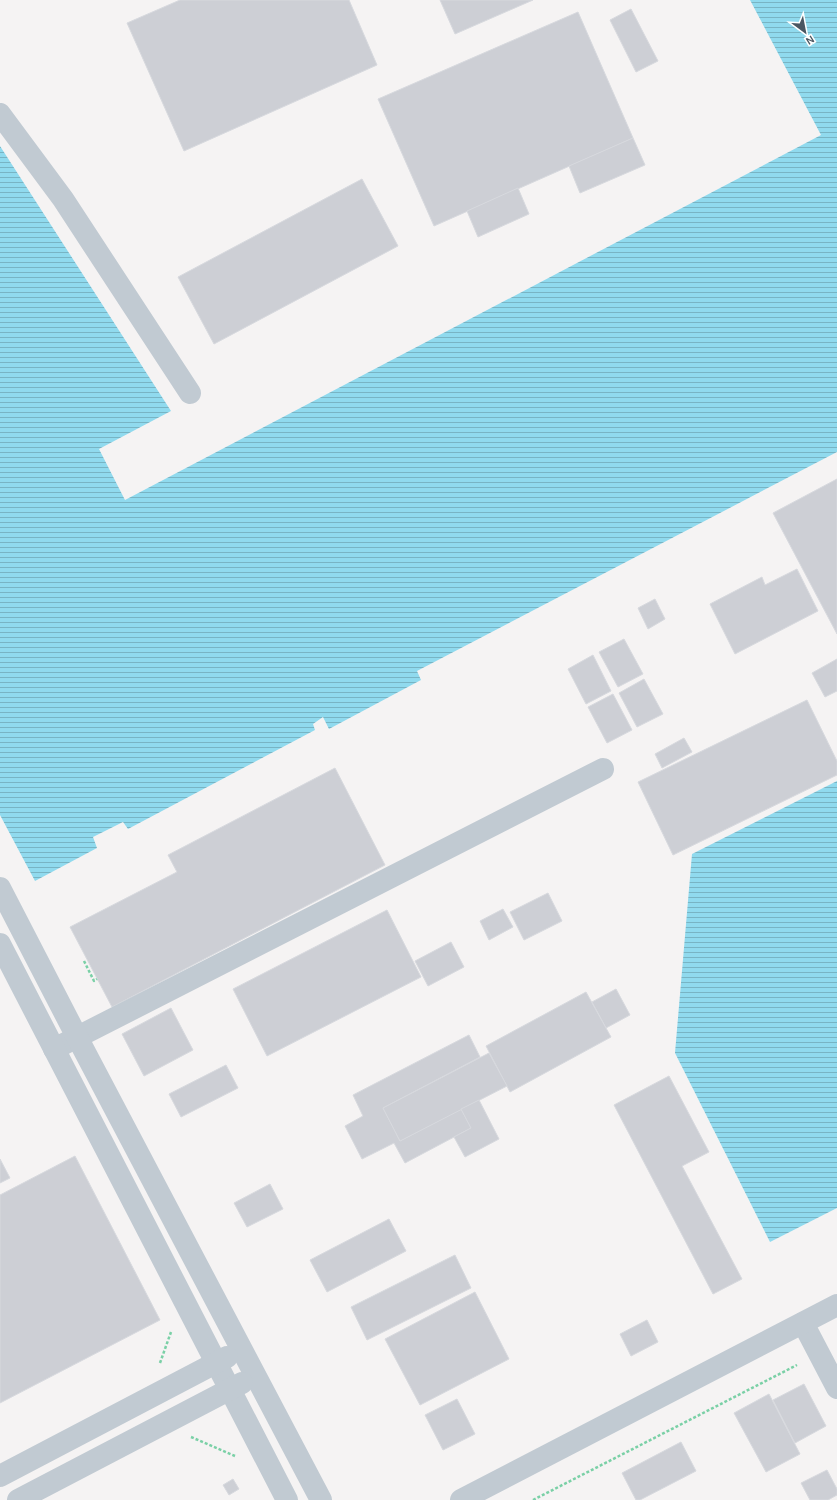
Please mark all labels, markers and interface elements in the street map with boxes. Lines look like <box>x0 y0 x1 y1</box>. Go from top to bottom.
north arrow <box>785 12 825 52</box>
text: N <box>803 32 817 48</box>

